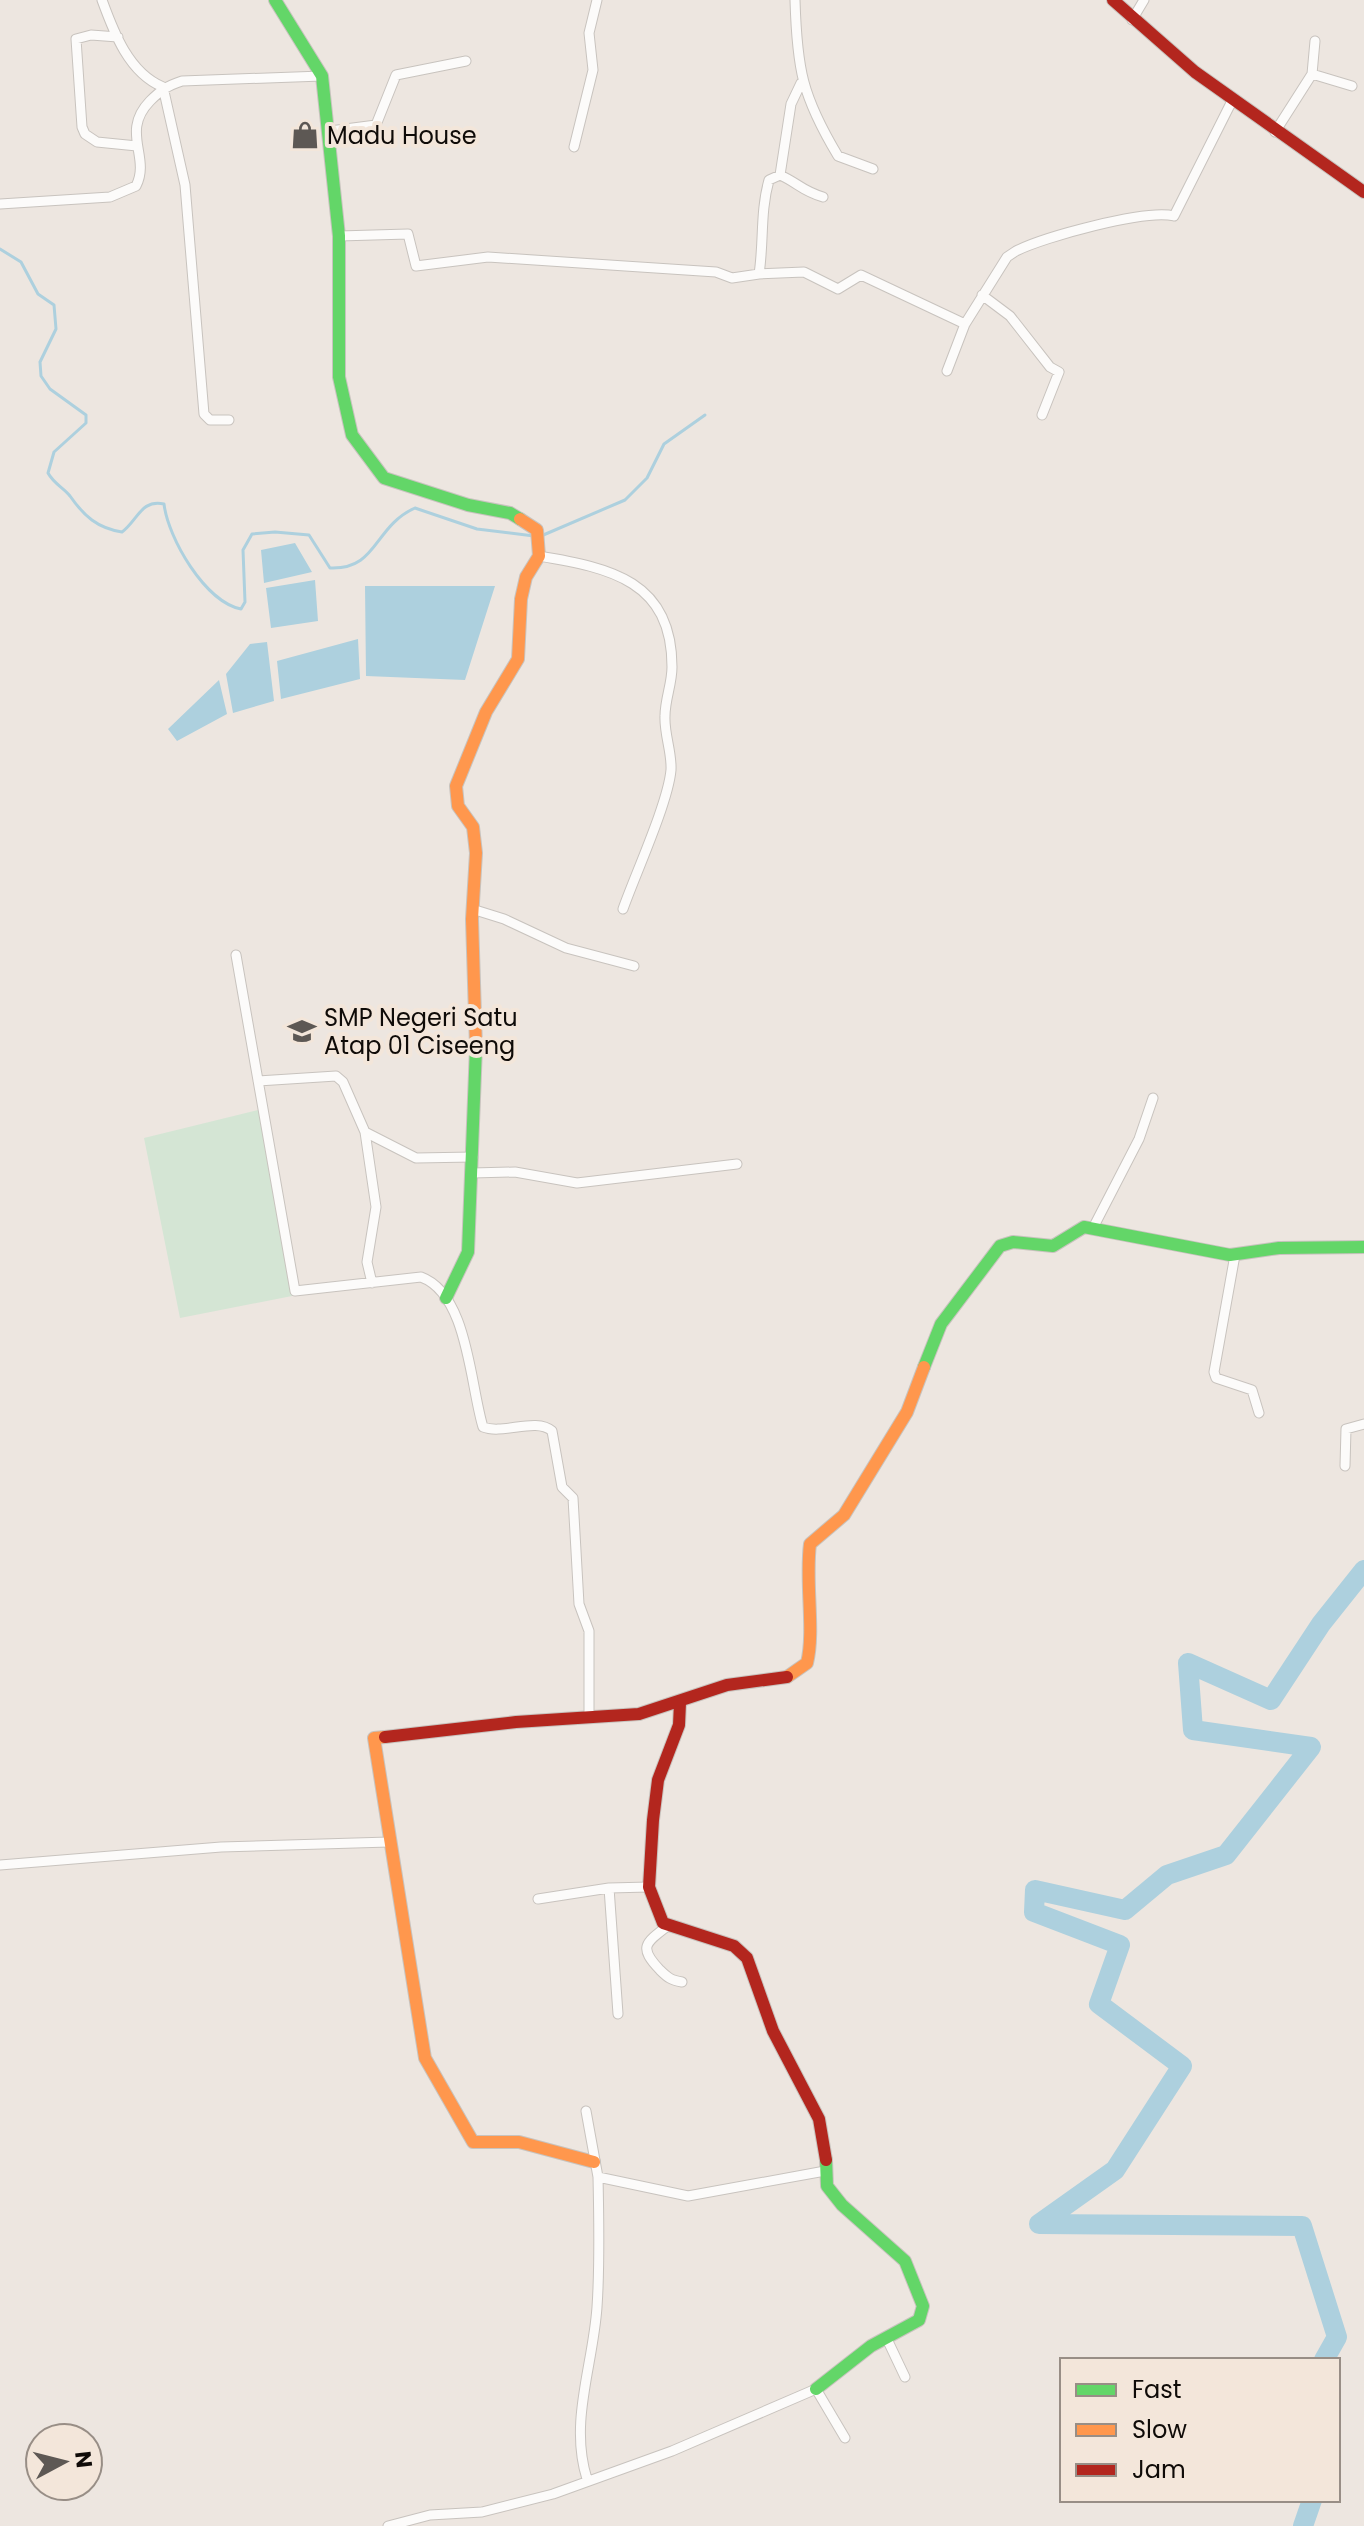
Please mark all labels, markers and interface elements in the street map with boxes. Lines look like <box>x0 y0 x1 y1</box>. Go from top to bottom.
place label: Madu House <box>327 119 477 152</box>
shop icon: Madu House <box>290 120 320 150</box>
place label: SMP Negeri Satu Atap 01 Ciseeng <box>324 1001 518 1062</box>
school or university icon: SMP Negeri Satu Atap 01 Ciseeng <box>287 1016 317 1046</box>
legend <box>1060 2358 1340 2502</box>
text: Fast <box>1132 2373 1182 2406</box>
text: Slow <box>1132 2413 1187 2446</box>
north arrow <box>24 2422 104 2502</box>
text: N <box>67 2450 100 2470</box>
text: Jam <box>1132 2453 1186 2486</box>

